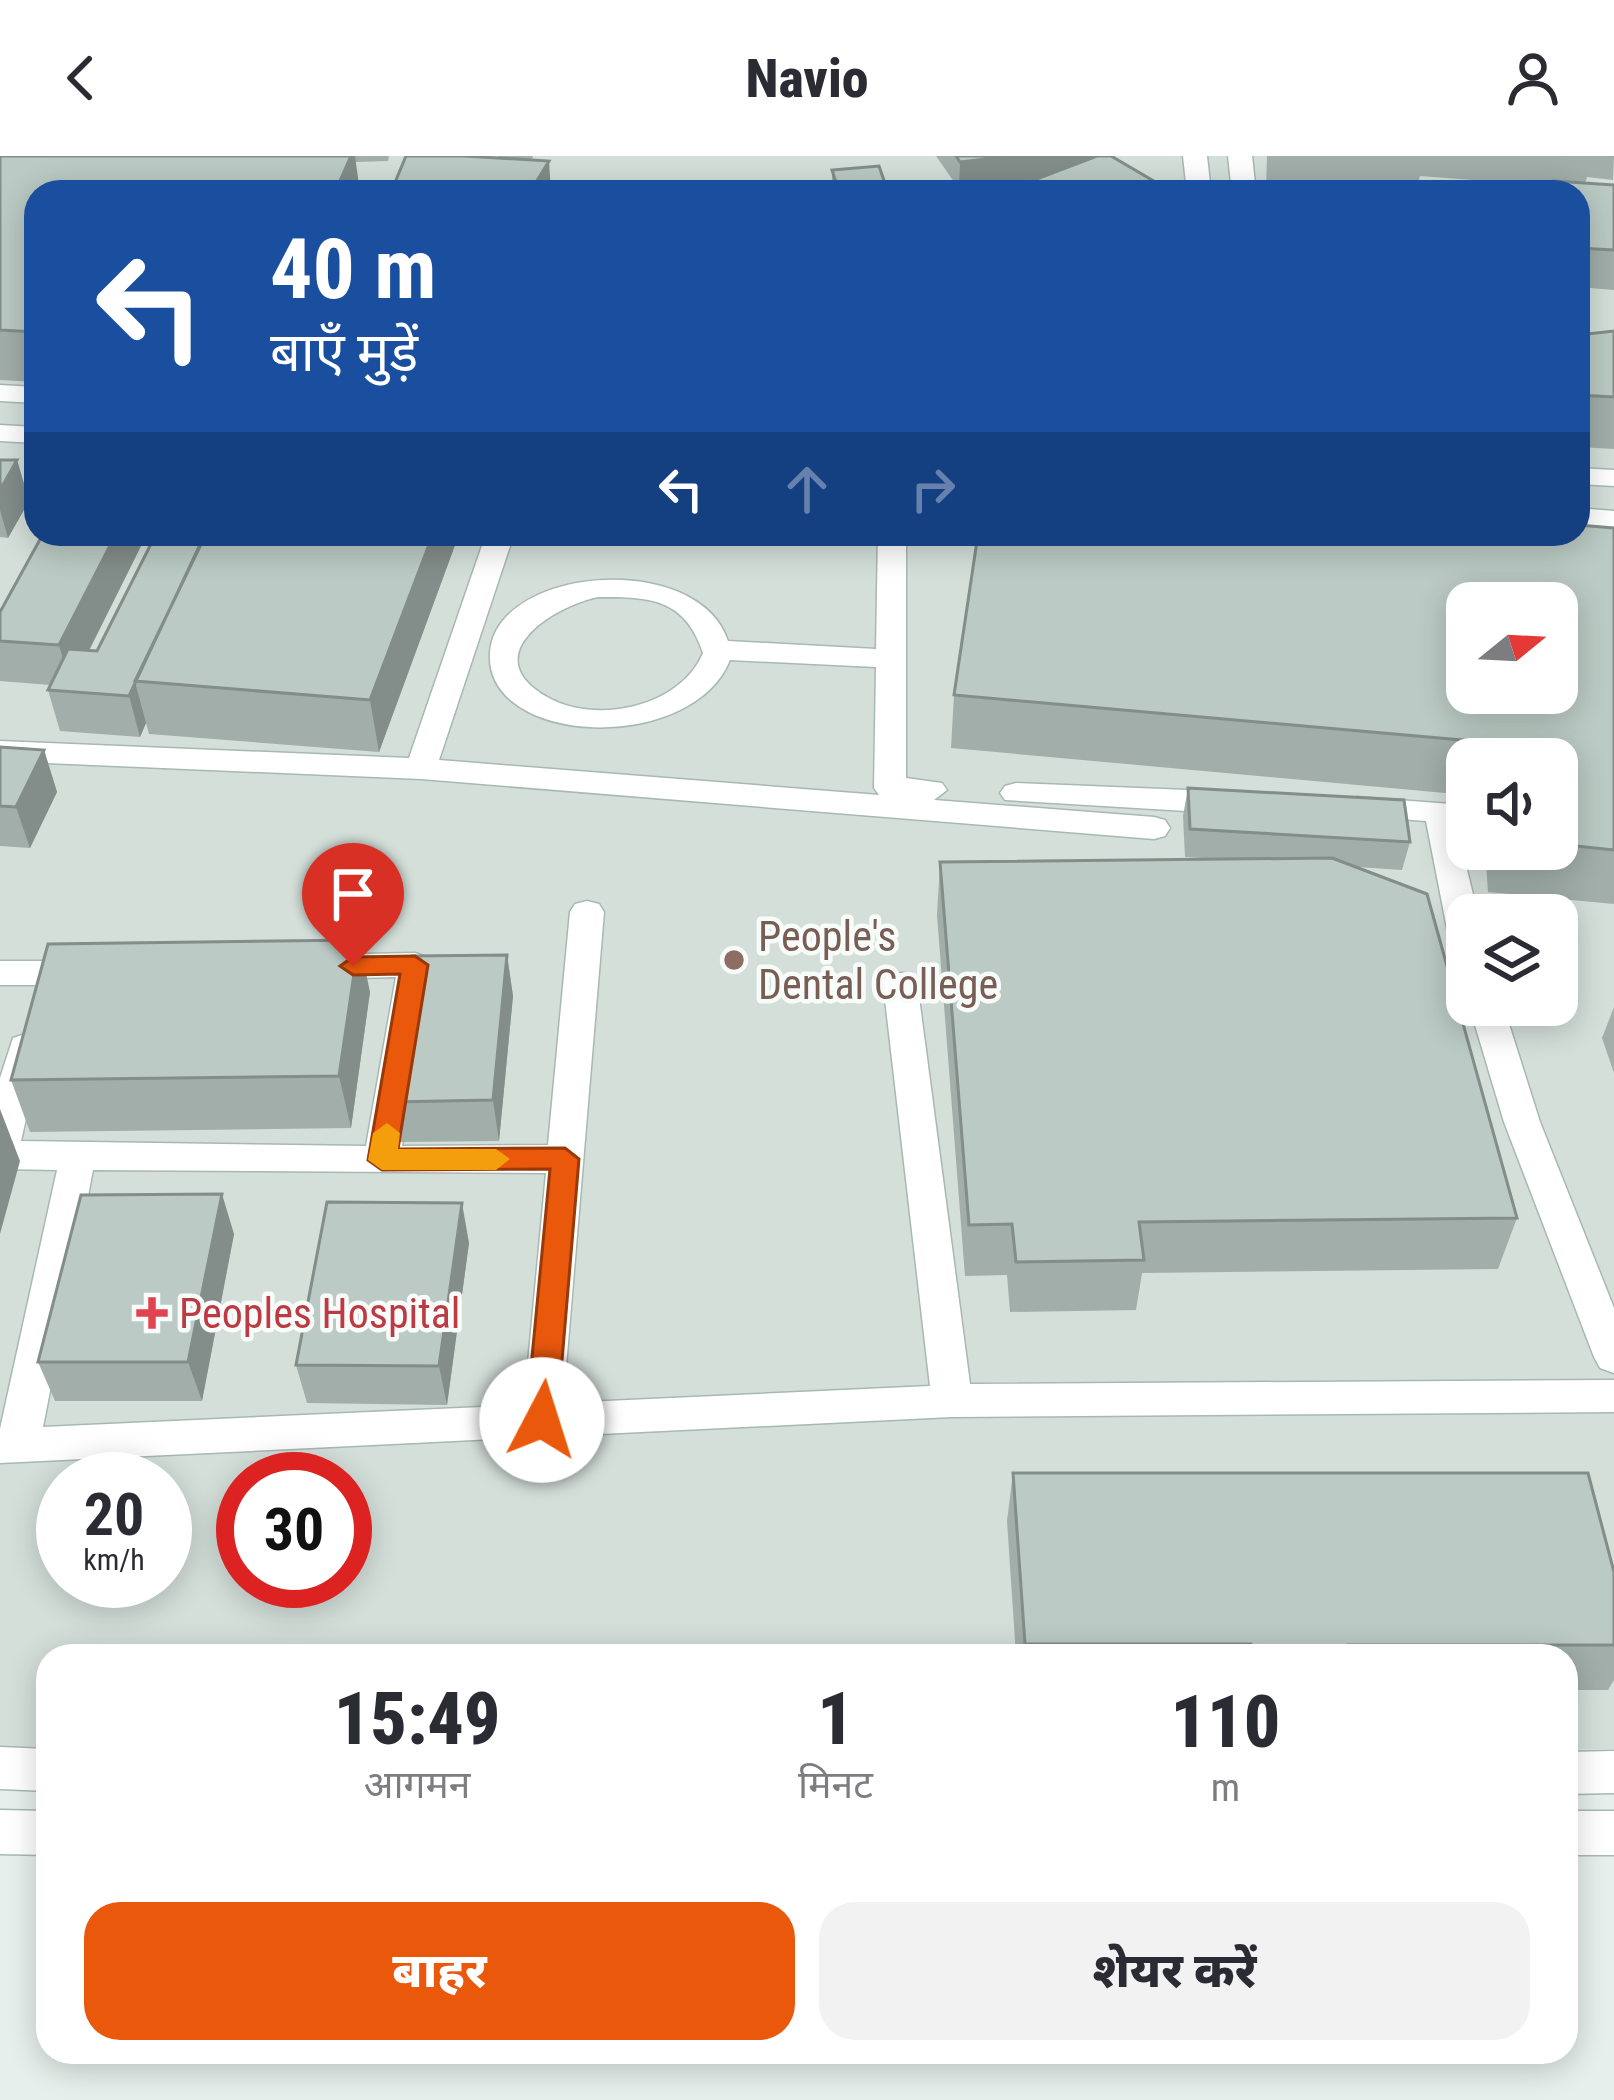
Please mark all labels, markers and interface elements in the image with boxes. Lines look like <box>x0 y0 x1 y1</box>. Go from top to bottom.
icon: back <box>48 45 114 111</box>
icon: person <box>1500 45 1566 111</box>
text: Navio <box>745 47 869 110</box>
text: 40 m <box>270 220 437 319</box>
icon: left <box>72 228 228 384</box>
text: बाएँ मुड़ें <box>270 321 418 384</box>
icon: left <box>648 456 714 522</box>
icon: ahead <box>774 456 840 522</box>
icon: right <box>900 456 966 522</box>
north arrow <box>1446 582 1578 714</box>
map controls <box>1446 582 1578 1026</box>
button: sound <box>1446 738 1578 870</box>
pin <box>302 843 404 966</box>
icon: arrive <box>320 861 386 927</box>
button: layers <box>1446 894 1578 1026</box>
place label: People's Dental College <box>758 912 998 1009</box>
marker: People's Dental College <box>721 947 747 973</box>
place label: Peoples Hospital <box>179 1289 460 1338</box>
marker: Peoples Hospital <box>136 1297 168 1329</box>
position arrow <box>479 1357 605 1483</box>
speed limit sign: 30 <box>216 1452 372 1608</box>
text: 20 <box>84 1479 144 1550</box>
text: km/h <box>83 1542 145 1577</box>
text: 15:49 <box>334 1677 500 1762</box>
text: 1 <box>817 1677 854 1762</box>
text: 110 <box>1171 1680 1280 1765</box>
text: आगमन <box>364 1762 470 1808</box>
text: मिनट <box>798 1762 873 1808</box>
text: m <box>1211 1765 1240 1811</box>
button: बाहर <box>84 1902 795 2040</box>
button: शेयर करें <box>819 1902 1530 2040</box>

